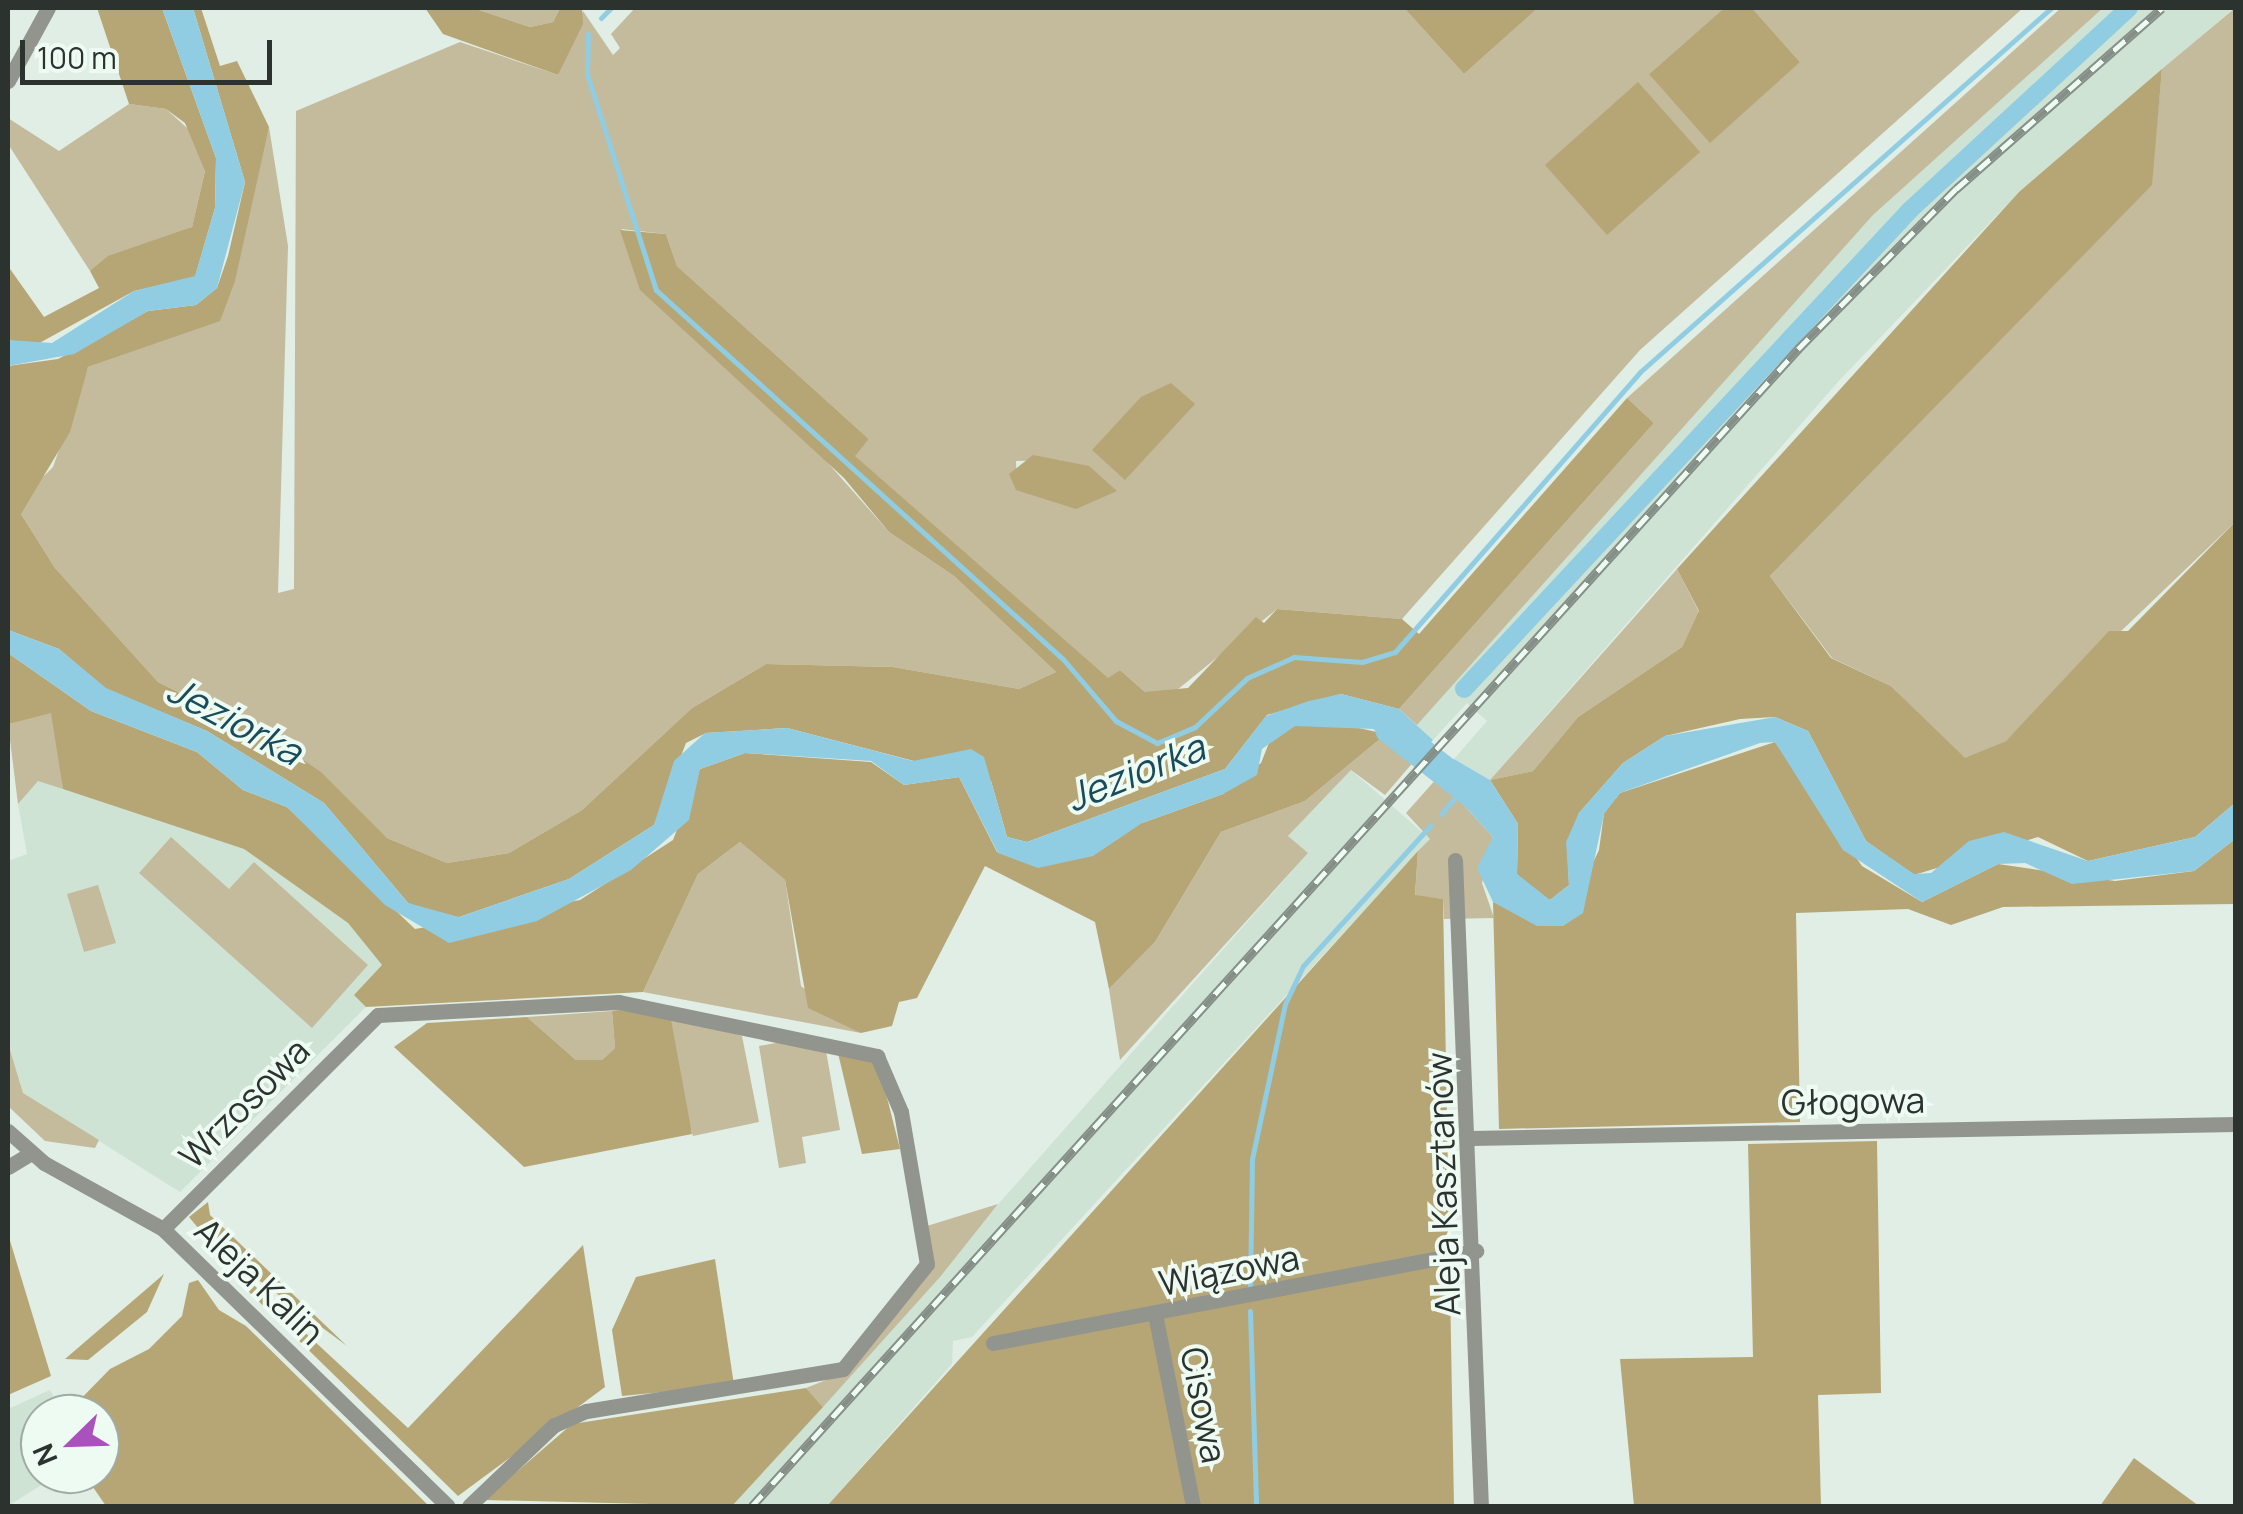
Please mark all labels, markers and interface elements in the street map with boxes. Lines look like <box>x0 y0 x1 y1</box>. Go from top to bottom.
scale bar <box>25 20 278 82</box>
text: 100 m <box>37 37 117 78</box>
water label: Jeziorka <box>160 666 310 774</box>
water label: Jeziorka <box>1059 724 1211 820</box>
street label: Wrzosowa <box>170 1029 318 1177</box>
street label: Aleja Kasztanów <box>1417 1051 1469 1317</box>
street label: Głogowa <box>1781 1079 1925 1123</box>
street label: Aleja Kalin <box>187 1209 333 1353</box>
street label: Wiązowa <box>1155 1236 1303 1304</box>
street label: Cisowa <box>1172 1344 1236 1466</box>
north arrow <box>20 1394 120 1494</box>
text: N <box>23 1438 66 1472</box>

